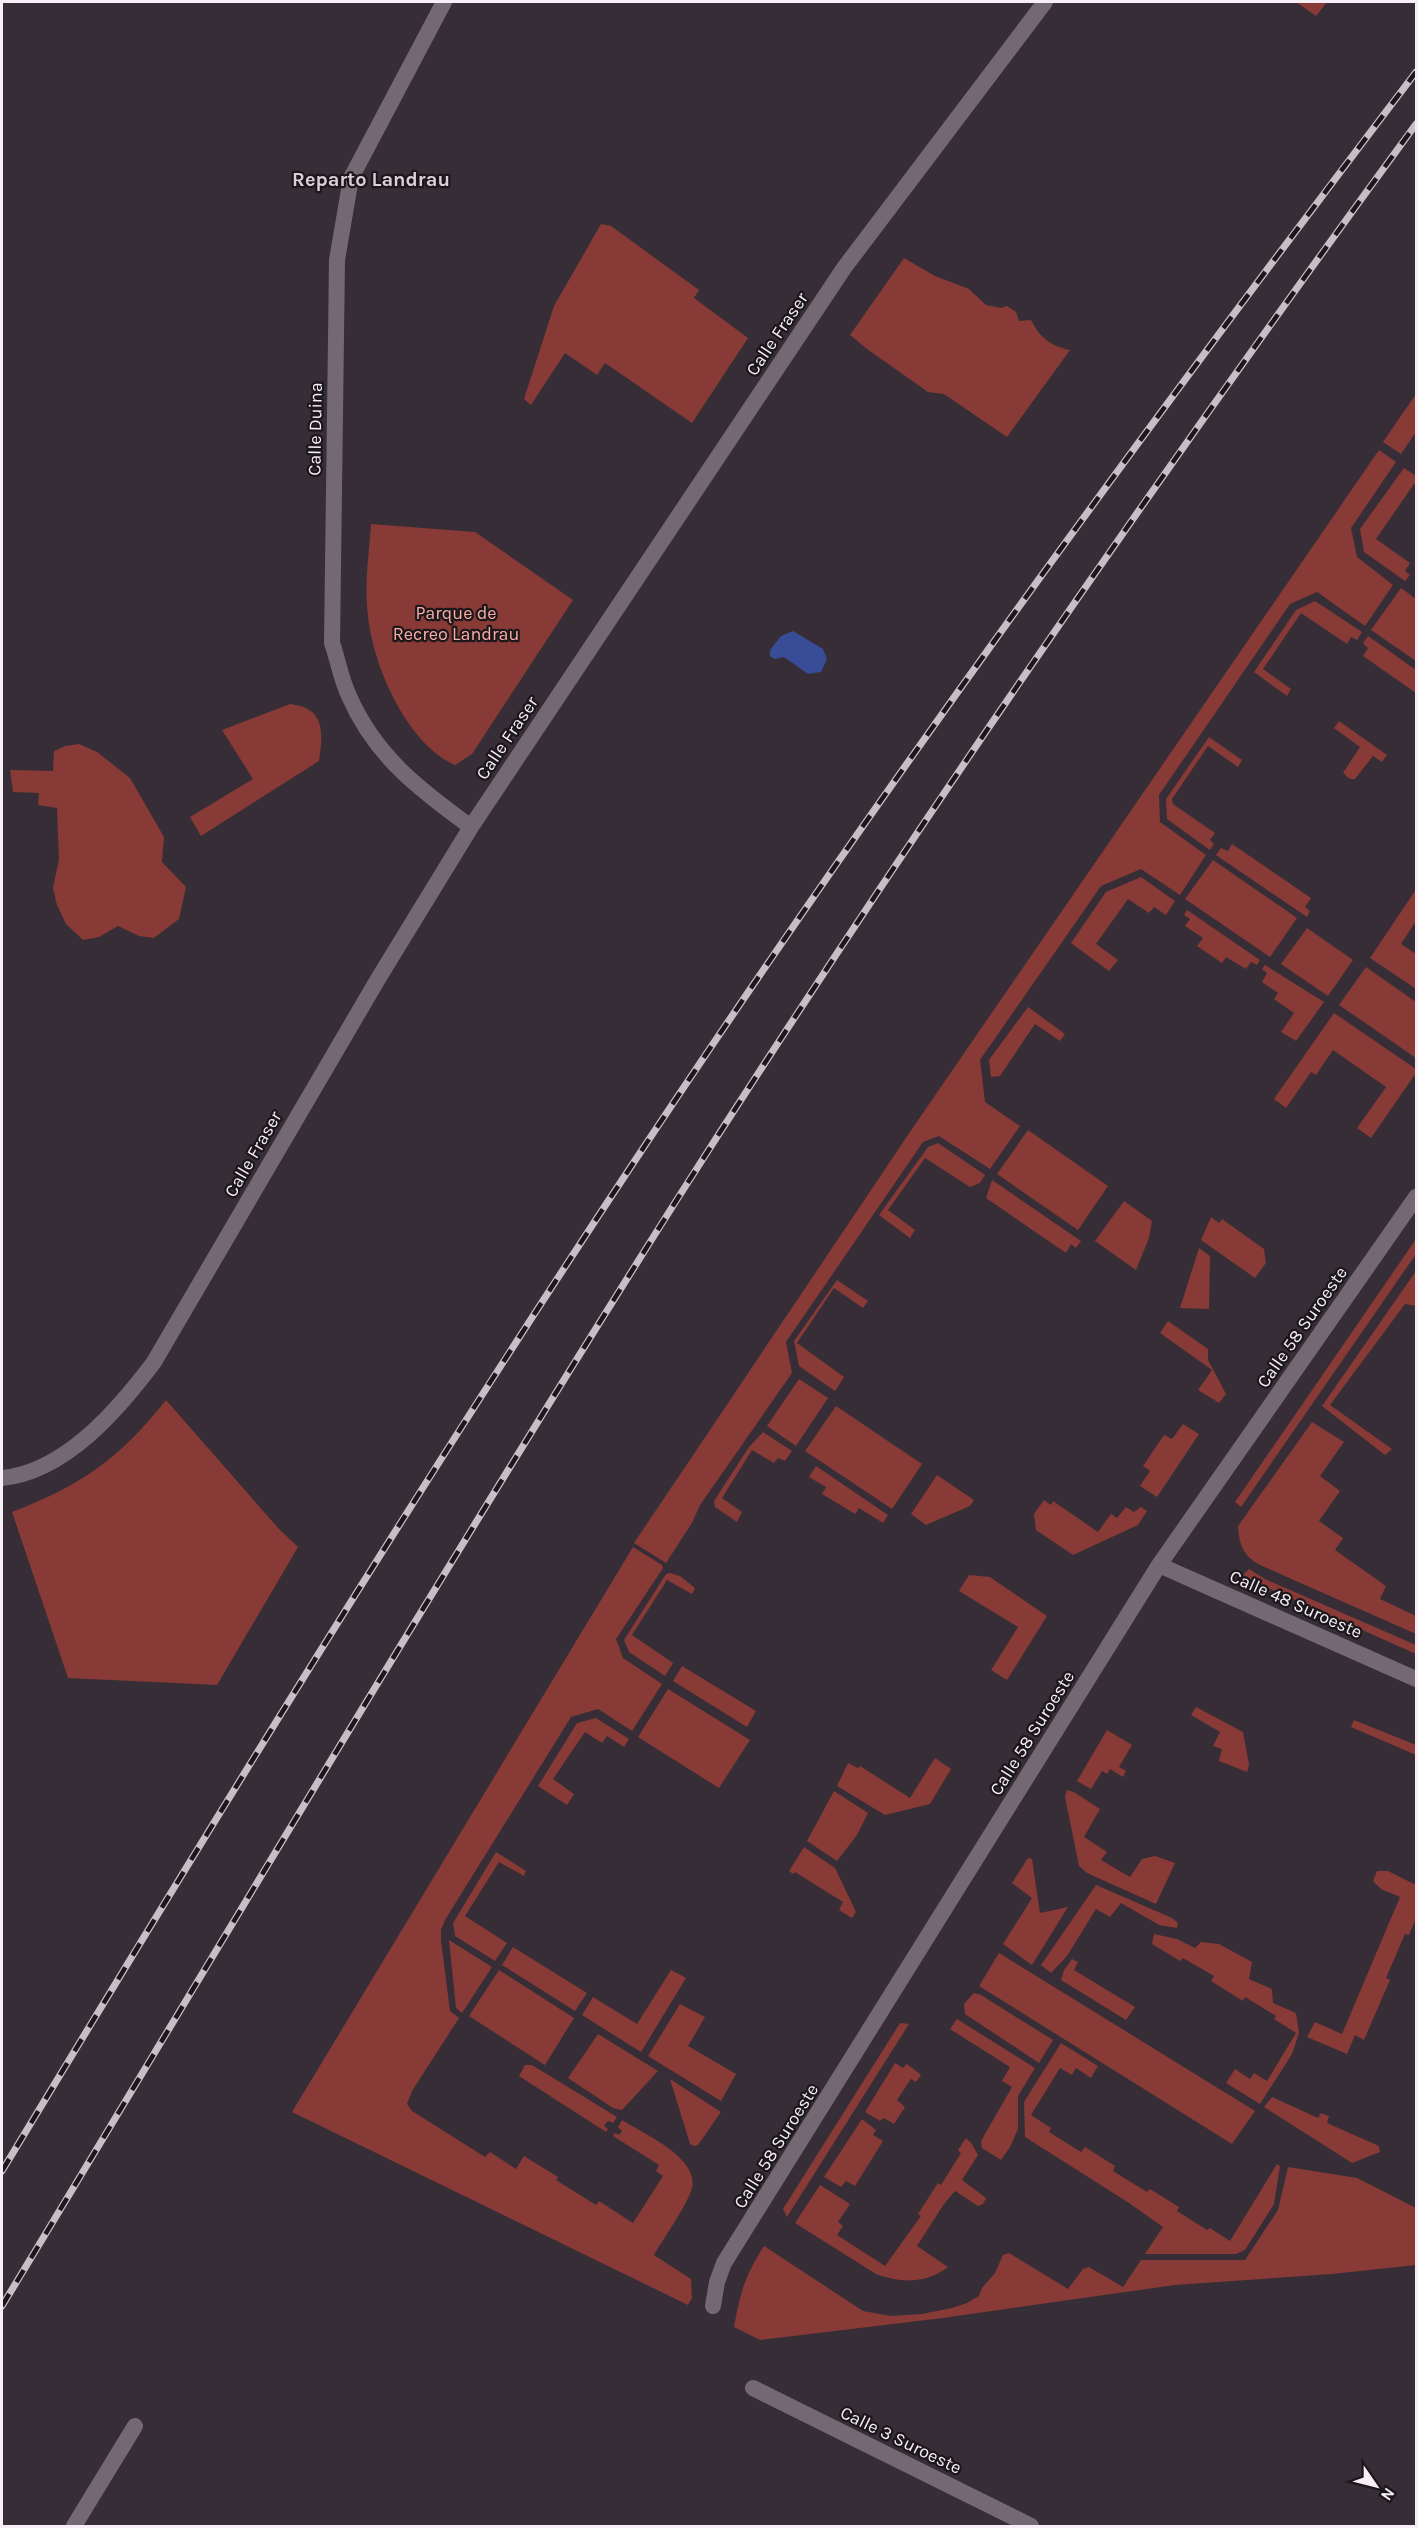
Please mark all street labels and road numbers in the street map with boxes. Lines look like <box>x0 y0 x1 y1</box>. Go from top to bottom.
street label: Calle Fraser <box>741 288 813 380</box>
street label: Calle Duina <box>303 382 327 476</box>
street label: Calle Fraser <box>471 692 543 784</box>
street label: Calle Fraser <box>220 1107 287 1201</box>
street label: Calle 58 Suroeste <box>1252 1262 1352 1392</box>
street label: Calle 48 Suroeste <box>1226 1565 1366 1643</box>
street label: Calle 58 Suroeste <box>985 1667 1079 1799</box>
street label: Calle 58 Suroeste <box>729 2080 823 2212</box>
street label: Calle 3 Suroeste <box>837 2401 965 2479</box>

